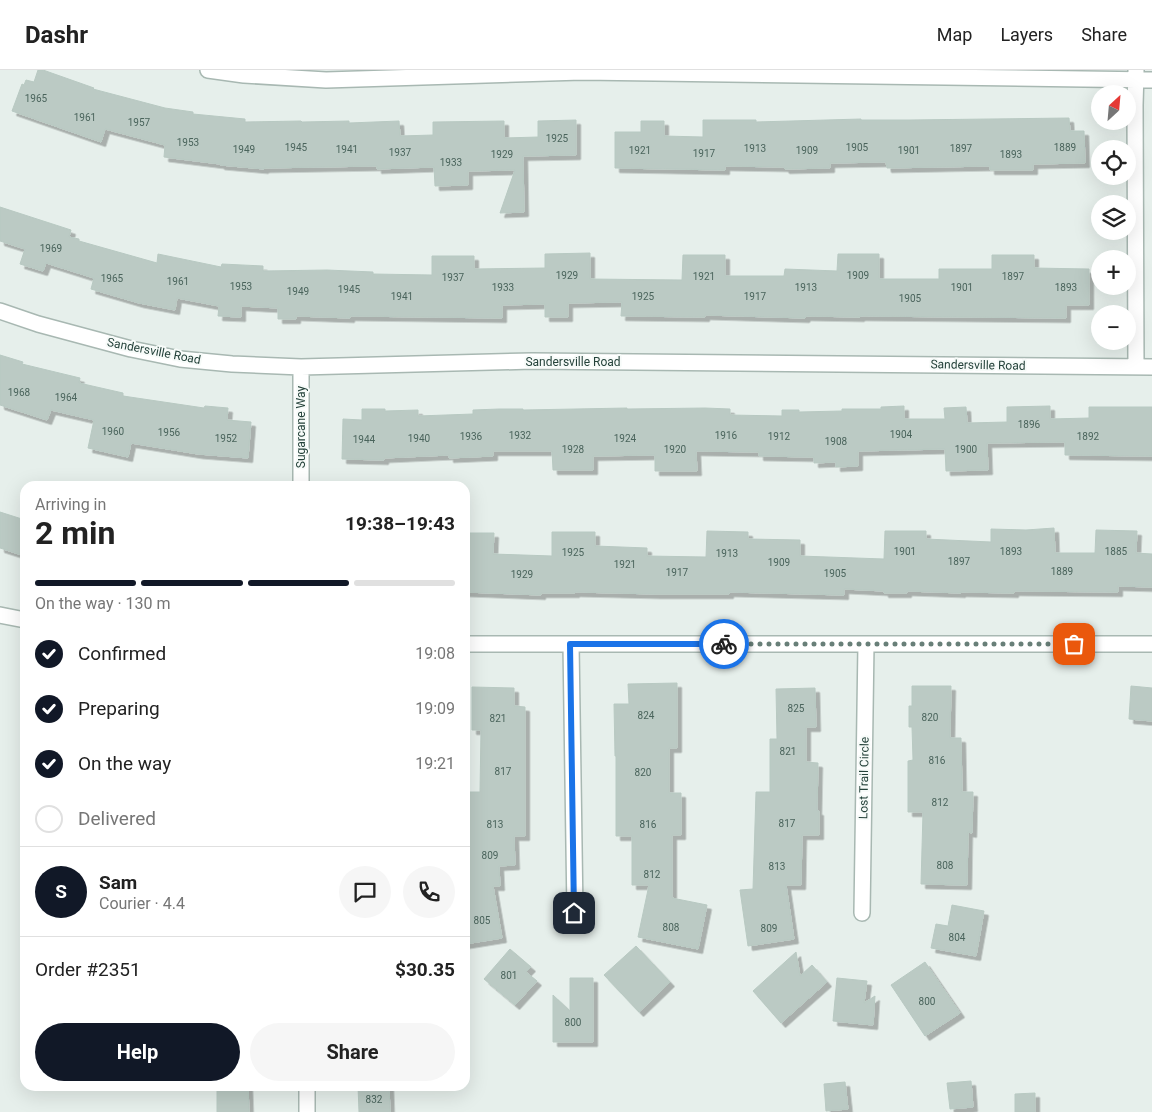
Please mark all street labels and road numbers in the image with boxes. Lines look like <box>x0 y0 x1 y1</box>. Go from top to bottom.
street label: Sandersville Road <box>106 335 202 367</box>
street label: Sandersville Road <box>525 355 621 369</box>
street label: Sandersville Road <box>930 357 1026 373</box>
street label: Sugarcane Way <box>294 386 308 468</box>
street label: Lost Trail Circle <box>856 737 872 819</box>

